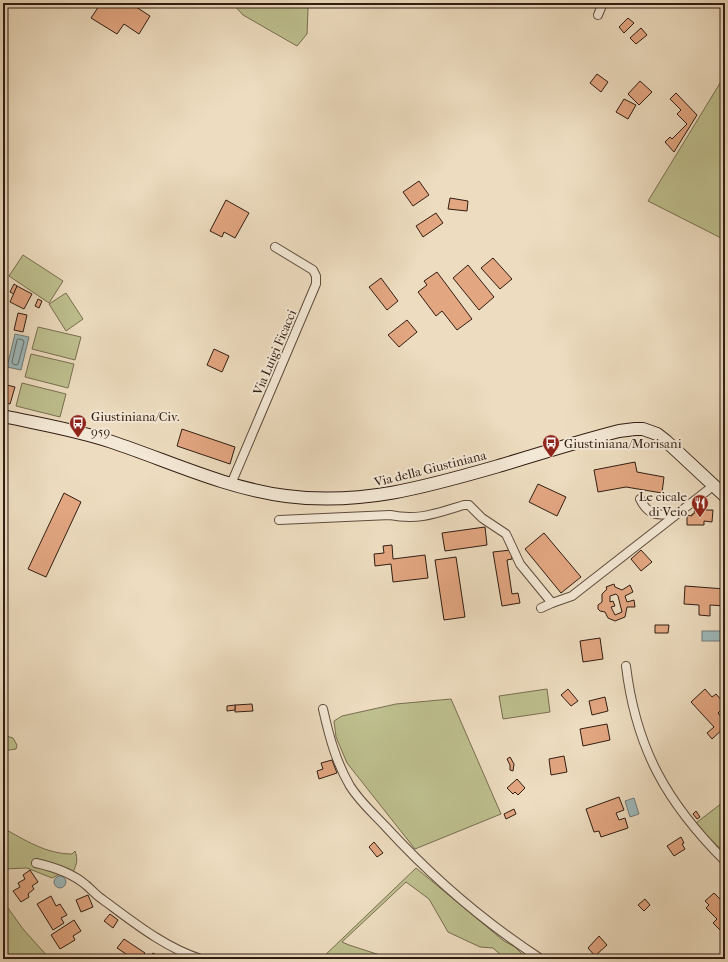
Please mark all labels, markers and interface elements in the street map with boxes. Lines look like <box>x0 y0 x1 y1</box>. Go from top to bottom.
street label: Via Luigi Ficacci <box>249 307 299 398</box>
place label: Giustiniana/Civ. 959 <box>91 409 180 439</box>
bus stop icon: Giustiniana/Civ. 959 <box>68 413 88 438</box>
bus stop icon: Giustiniana/Morisani <box>541 433 561 458</box>
place label: Giustiniana/Morisani <box>564 436 682 451</box>
street label: Via della Giustiniana <box>372 447 489 490</box>
place label: Le cicale di Veio <box>639 489 688 519</box>
restaurant icon: Le cicale di Veio <box>690 493 710 518</box>

